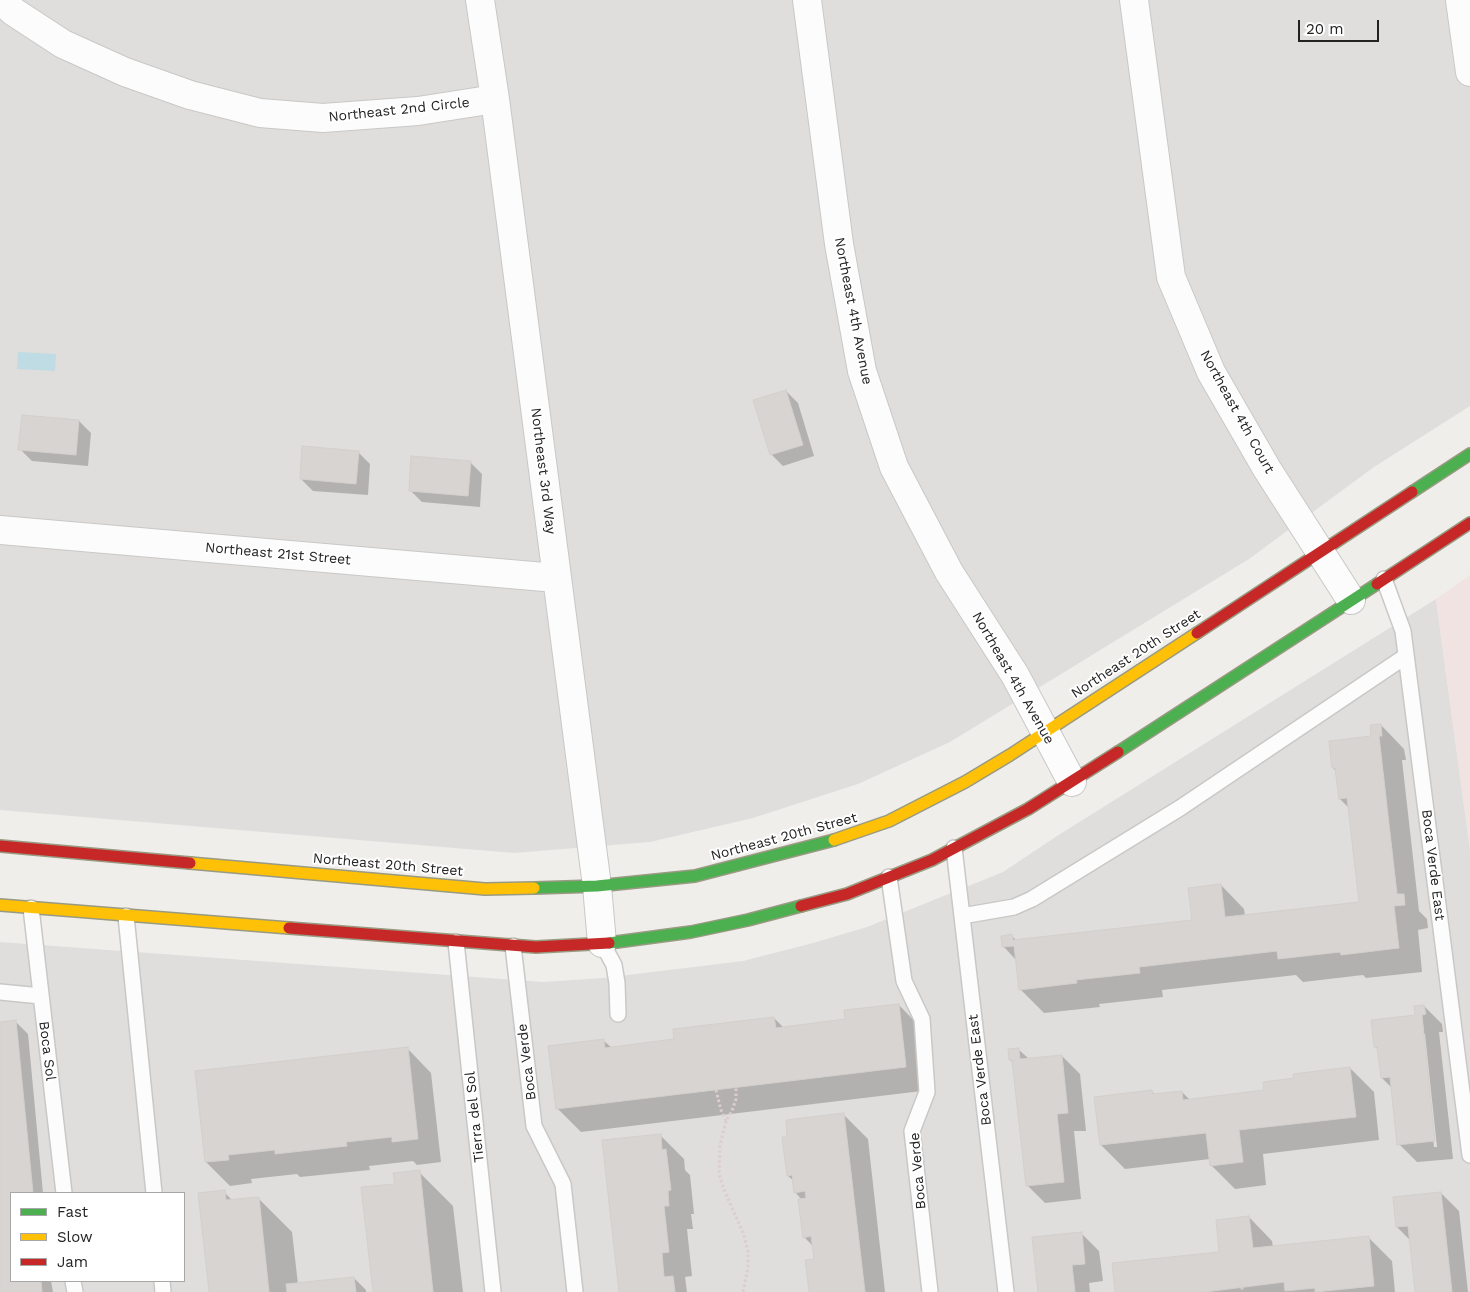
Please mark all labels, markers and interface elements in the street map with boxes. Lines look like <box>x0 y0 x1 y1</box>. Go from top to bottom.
scale bar <box>1300 10 1381 42</box>
text: 20 m <box>1306 20 1344 38</box>
street label: Northeast 2nd Circle <box>328 94 470 126</box>
street label: Northeast 4th Avenue <box>830 236 876 386</box>
street label: Northeast 4th Court <box>1196 348 1278 476</box>
street label: Northeast 3rd Way <box>527 407 559 535</box>
street label: Northeast 21st Street <box>204 539 352 569</box>
street label: Northeast 20th Street <box>1068 606 1204 702</box>
street label: Northeast 4th Avenue <box>968 609 1058 747</box>
street label: Boca Verde East <box>1418 808 1448 922</box>
street label: Northeast 20th Street <box>709 809 859 865</box>
street label: Northeast 20th Street <box>312 850 464 880</box>
street label: Boca Verde East <box>965 1013 995 1127</box>
street label: Boca Sol <box>35 1020 59 1082</box>
street label: Boca Verde <box>514 1023 540 1101</box>
street label: Tierra del Sol <box>462 1071 488 1163</box>
street label: Boca Verde <box>906 1132 930 1210</box>
legend <box>10 1192 185 1282</box>
text: Fast <box>57 1203 88 1221</box>
text: Slow <box>57 1228 93 1246</box>
text: Jam <box>57 1253 88 1271</box>

